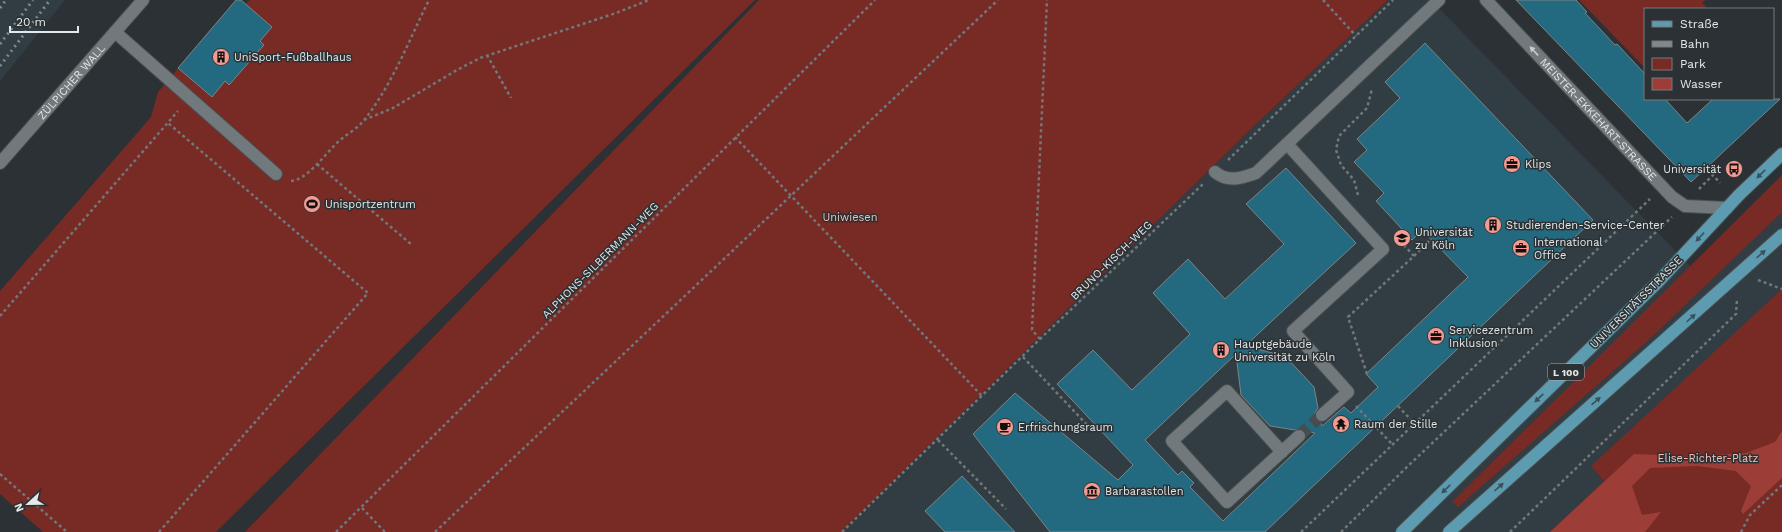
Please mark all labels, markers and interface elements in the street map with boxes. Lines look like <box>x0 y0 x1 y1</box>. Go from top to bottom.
scale bar <box>10 8 78 34</box>
legend <box>1644 8 1774 100</box>
text: 20 m <box>16 15 46 29</box>
text: Straße <box>1680 17 1719 31</box>
text: Bahn <box>1680 37 1709 51</box>
street label: ZÜLPICHER WALL <box>35 42 108 122</box>
one-way arrow <box>1529 46 1538 56</box>
building icon: UniSport-Fußballhaus <box>211 47 231 67</box>
place label: UniSport-Fußballhaus <box>234 51 352 64</box>
street label: MEISTER-EKKEHART-STRASSE <box>1537 56 1659 184</box>
text: Park <box>1680 57 1706 71</box>
text: Wasser <box>1680 77 1722 91</box>
office icon: Klips <box>1502 154 1522 174</box>
place label: Klips <box>1525 158 1551 171</box>
bus stop icon: Universität <box>1724 159 1744 179</box>
place label: Universität <box>1663 163 1721 176</box>
one-way arrow <box>1756 170 1766 179</box>
sports icon: Unisportzentrum <box>302 194 322 214</box>
place label: Unisportzentrum <box>325 198 416 211</box>
street label: ALPHONS-SILBERMANN-WEG <box>539 199 661 321</box>
park label: Uniwiesen <box>823 211 877 224</box>
building icon: Studierenden-Service-Center <box>1483 215 1503 235</box>
street label: BRUNO-KISCH-WEG <box>1068 218 1155 303</box>
place label: Studierenden-Service-Center <box>1506 219 1665 232</box>
place label: Universität zu Köln <box>1415 226 1473 252</box>
school or university icon: Universität zu Köln <box>1392 228 1412 248</box>
one-way arrow <box>1696 232 1705 242</box>
place label: International Office <box>1534 236 1603 262</box>
office icon: International Office <box>1511 238 1531 258</box>
one-way arrow <box>1756 249 1766 259</box>
street label: UNIVERSITÄTSSTRASSE <box>1587 253 1685 351</box>
one-way arrow <box>1685 313 1696 322</box>
place label: Servicezentrum Inklusion <box>1449 324 1533 350</box>
office icon: Servicezentrum Inklusion <box>1426 326 1446 346</box>
place label: Hauptgebäude Universität zu Köln <box>1234 338 1335 364</box>
building icon: Hauptgebäude Universität zu Köln <box>1211 340 1231 360</box>
road number: L 100 <box>1548 364 1584 380</box>
one-way arrow <box>1534 393 1544 403</box>
one-way arrow <box>1591 396 1601 405</box>
temple icon: Raum der Stille <box>1331 414 1351 434</box>
cafe icon: Erfrischungsraum <box>995 417 1015 437</box>
place label: Raum der Stille <box>1354 418 1437 431</box>
place label: Erfrischungsraum <box>1018 421 1113 434</box>
park label: Elise-Richter-Platz <box>1658 452 1759 465</box>
museum icon: Barbarastollen <box>1082 481 1102 501</box>
one-way arrow <box>1494 482 1504 492</box>
north arrow <box>8 484 48 524</box>
one-way arrow <box>1441 484 1451 494</box>
place label: Barbarastollen <box>1105 485 1183 498</box>
text: N <box>12 501 27 514</box>

